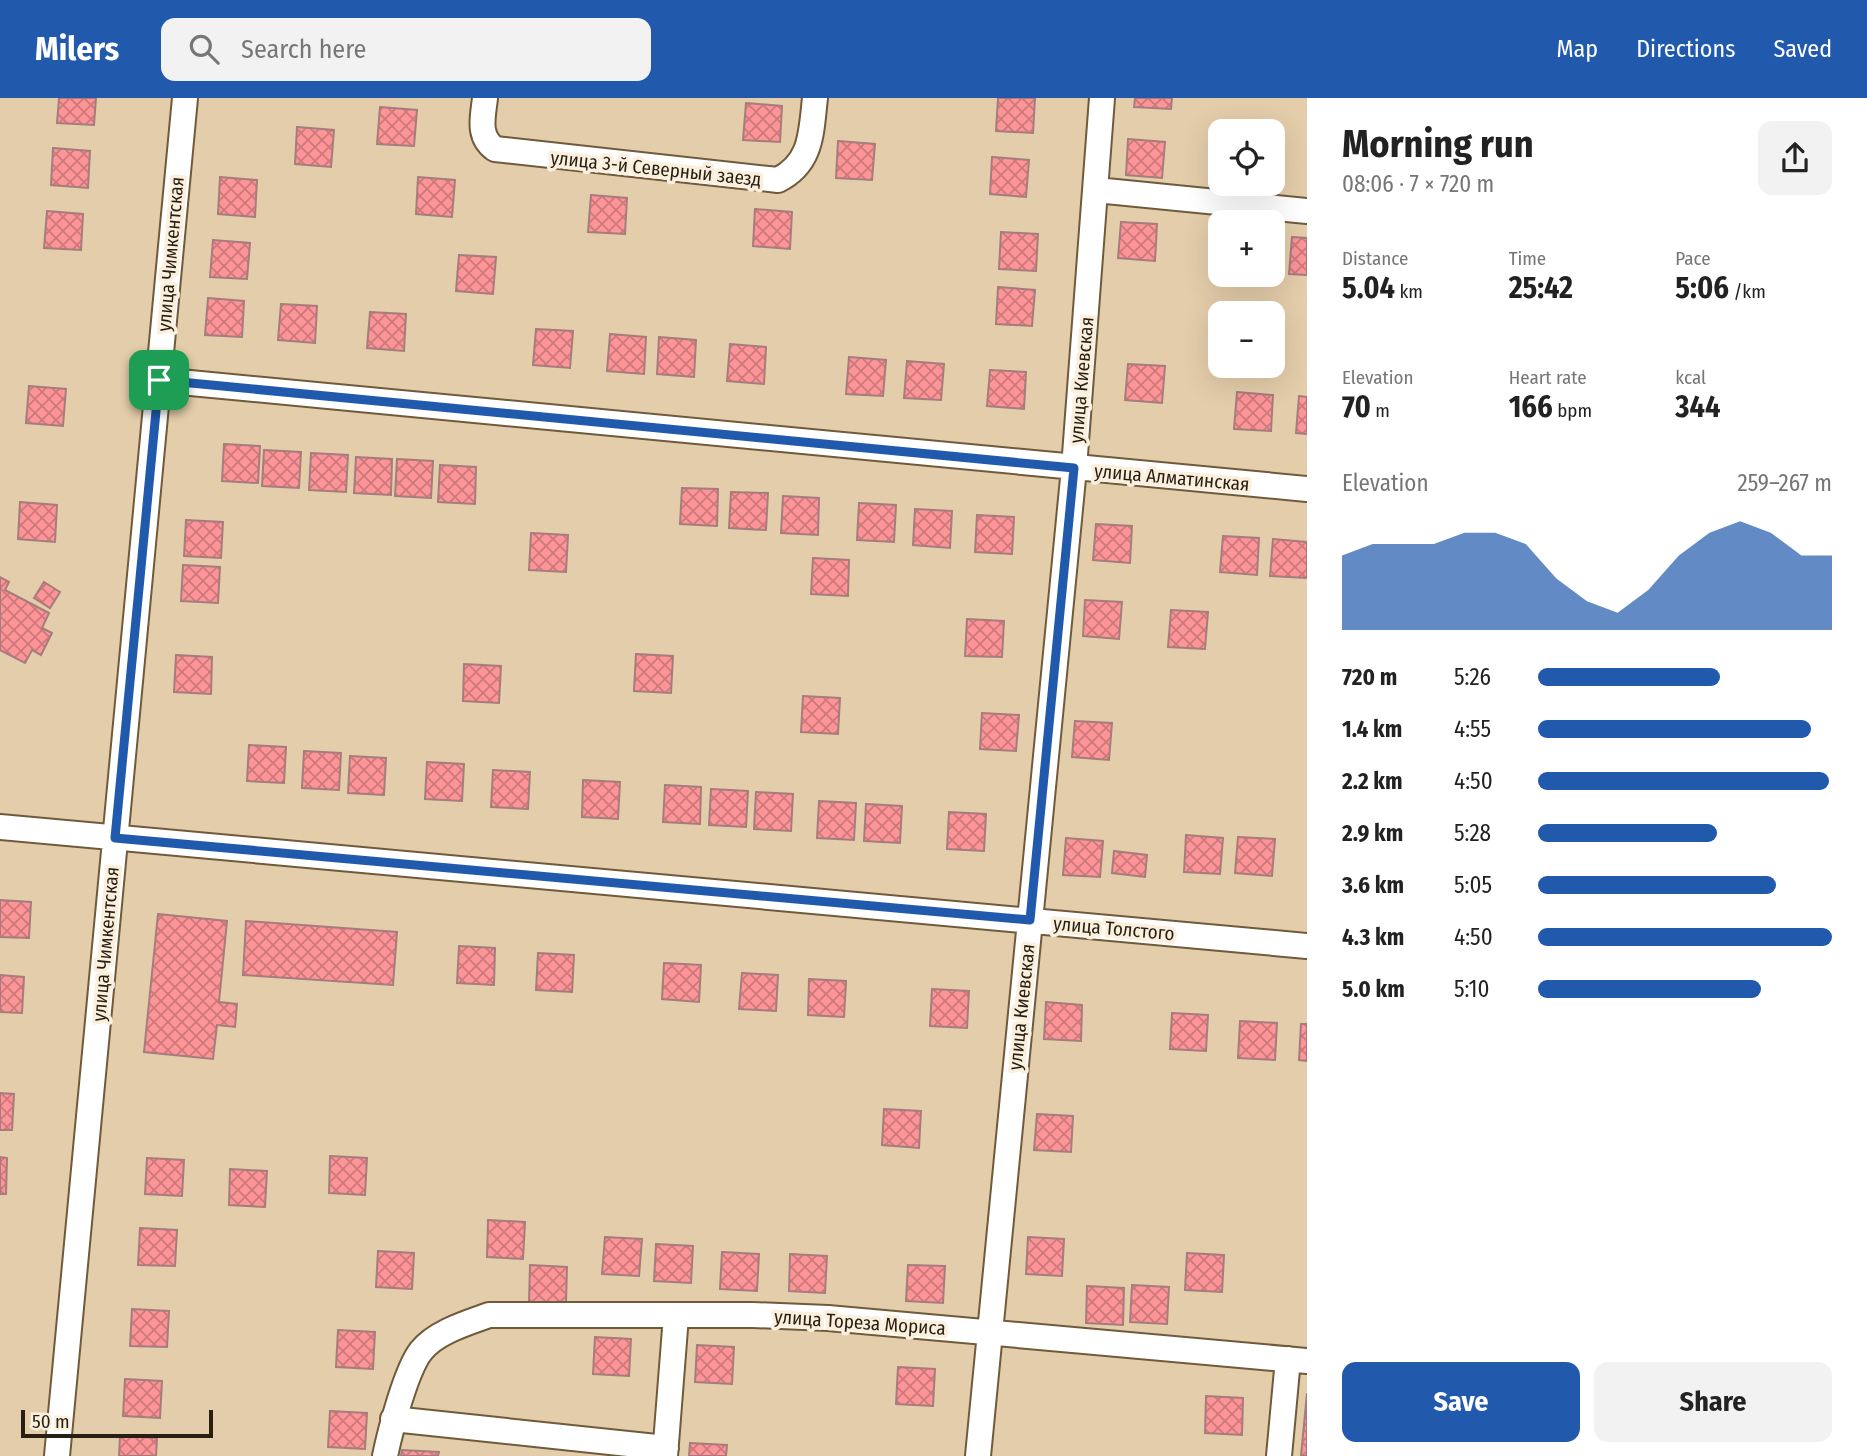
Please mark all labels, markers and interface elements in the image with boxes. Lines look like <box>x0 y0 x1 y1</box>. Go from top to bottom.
search box <box>161 18 651 81</box>
text: Milers <box>35 29 119 69</box>
icon: search <box>185 30 223 68</box>
text: Search here <box>241 34 366 65</box>
text: Map <box>1557 35 1598 63</box>
text: Directions <box>1636 35 1735 63</box>
text: Saved <box>1773 35 1832 63</box>
map controls <box>1208 119 1285 378</box>
button: locate <box>1208 119 1285 196</box>
text: Morning run <box>1342 121 1534 167</box>
button: share <box>1758 121 1832 195</box>
street label: улица 3-й Северный заезд <box>549 146 762 191</box>
text: 08:06 · 7 × 720 m <box>1342 170 1494 198</box>
street label: улица Чимкентская <box>152 176 189 332</box>
button: + <box>1208 210 1285 287</box>
text: Distance <box>1342 247 1409 270</box>
text: Time <box>1509 247 1546 270</box>
text: Pace <box>1675 247 1711 270</box>
text: 5.04 <box>1342 270 1395 306</box>
text: 25:42 <box>1509 270 1573 306</box>
text: 5:06 <box>1675 270 1729 306</box>
text: km <box>1395 280 1423 303</box>
text: /km <box>1729 280 1766 303</box>
button: − <box>1208 301 1285 378</box>
street label: улица Киевская <box>1065 316 1098 444</box>
pin <box>129 350 189 410</box>
icon: arrive <box>140 361 178 399</box>
text: Elevation <box>1342 366 1414 389</box>
text: Heart rate <box>1509 366 1587 389</box>
text: kcal <box>1675 366 1706 389</box>
text: 70 <box>1342 389 1371 425</box>
text: 166 <box>1509 389 1553 425</box>
text: 344 <box>1675 389 1720 425</box>
text: m <box>1371 399 1390 422</box>
text: bpm <box>1553 399 1592 422</box>
street label: улица Алматинская <box>1093 459 1251 496</box>
text: Elevation <box>1342 469 1429 497</box>
text: 259–267 m <box>1737 469 1832 497</box>
text: 720 m <box>1342 663 1397 691</box>
text: 5:26 <box>1454 663 1491 691</box>
text: 1.4 km <box>1342 715 1402 743</box>
text: 4:55 <box>1454 715 1491 743</box>
text: 2.2 km <box>1342 767 1403 795</box>
text: 4:50 <box>1454 767 1493 795</box>
text: 2.9 km <box>1342 819 1403 847</box>
text: 5:28 <box>1454 819 1491 847</box>
street label: улица Чимкентская <box>87 866 124 1022</box>
text: 3.6 km <box>1342 871 1404 899</box>
text: 5:05 <box>1454 871 1492 899</box>
street label: улица Толстого <box>1052 912 1176 945</box>
text: 4.3 km <box>1342 923 1404 951</box>
text: 4:50 <box>1454 923 1493 951</box>
street label: улица Киевская <box>1003 943 1040 1071</box>
text: 5.0 km <box>1342 975 1405 1003</box>
text: 5:10 <box>1454 975 1489 1003</box>
street label: улица Тореза Мориса <box>773 1305 947 1340</box>
button: Save <box>1342 1362 1580 1442</box>
button: Share <box>1594 1362 1832 1442</box>
scale bar <box>21 1407 214 1439</box>
text: 50 m <box>32 1410 70 1433</box>

